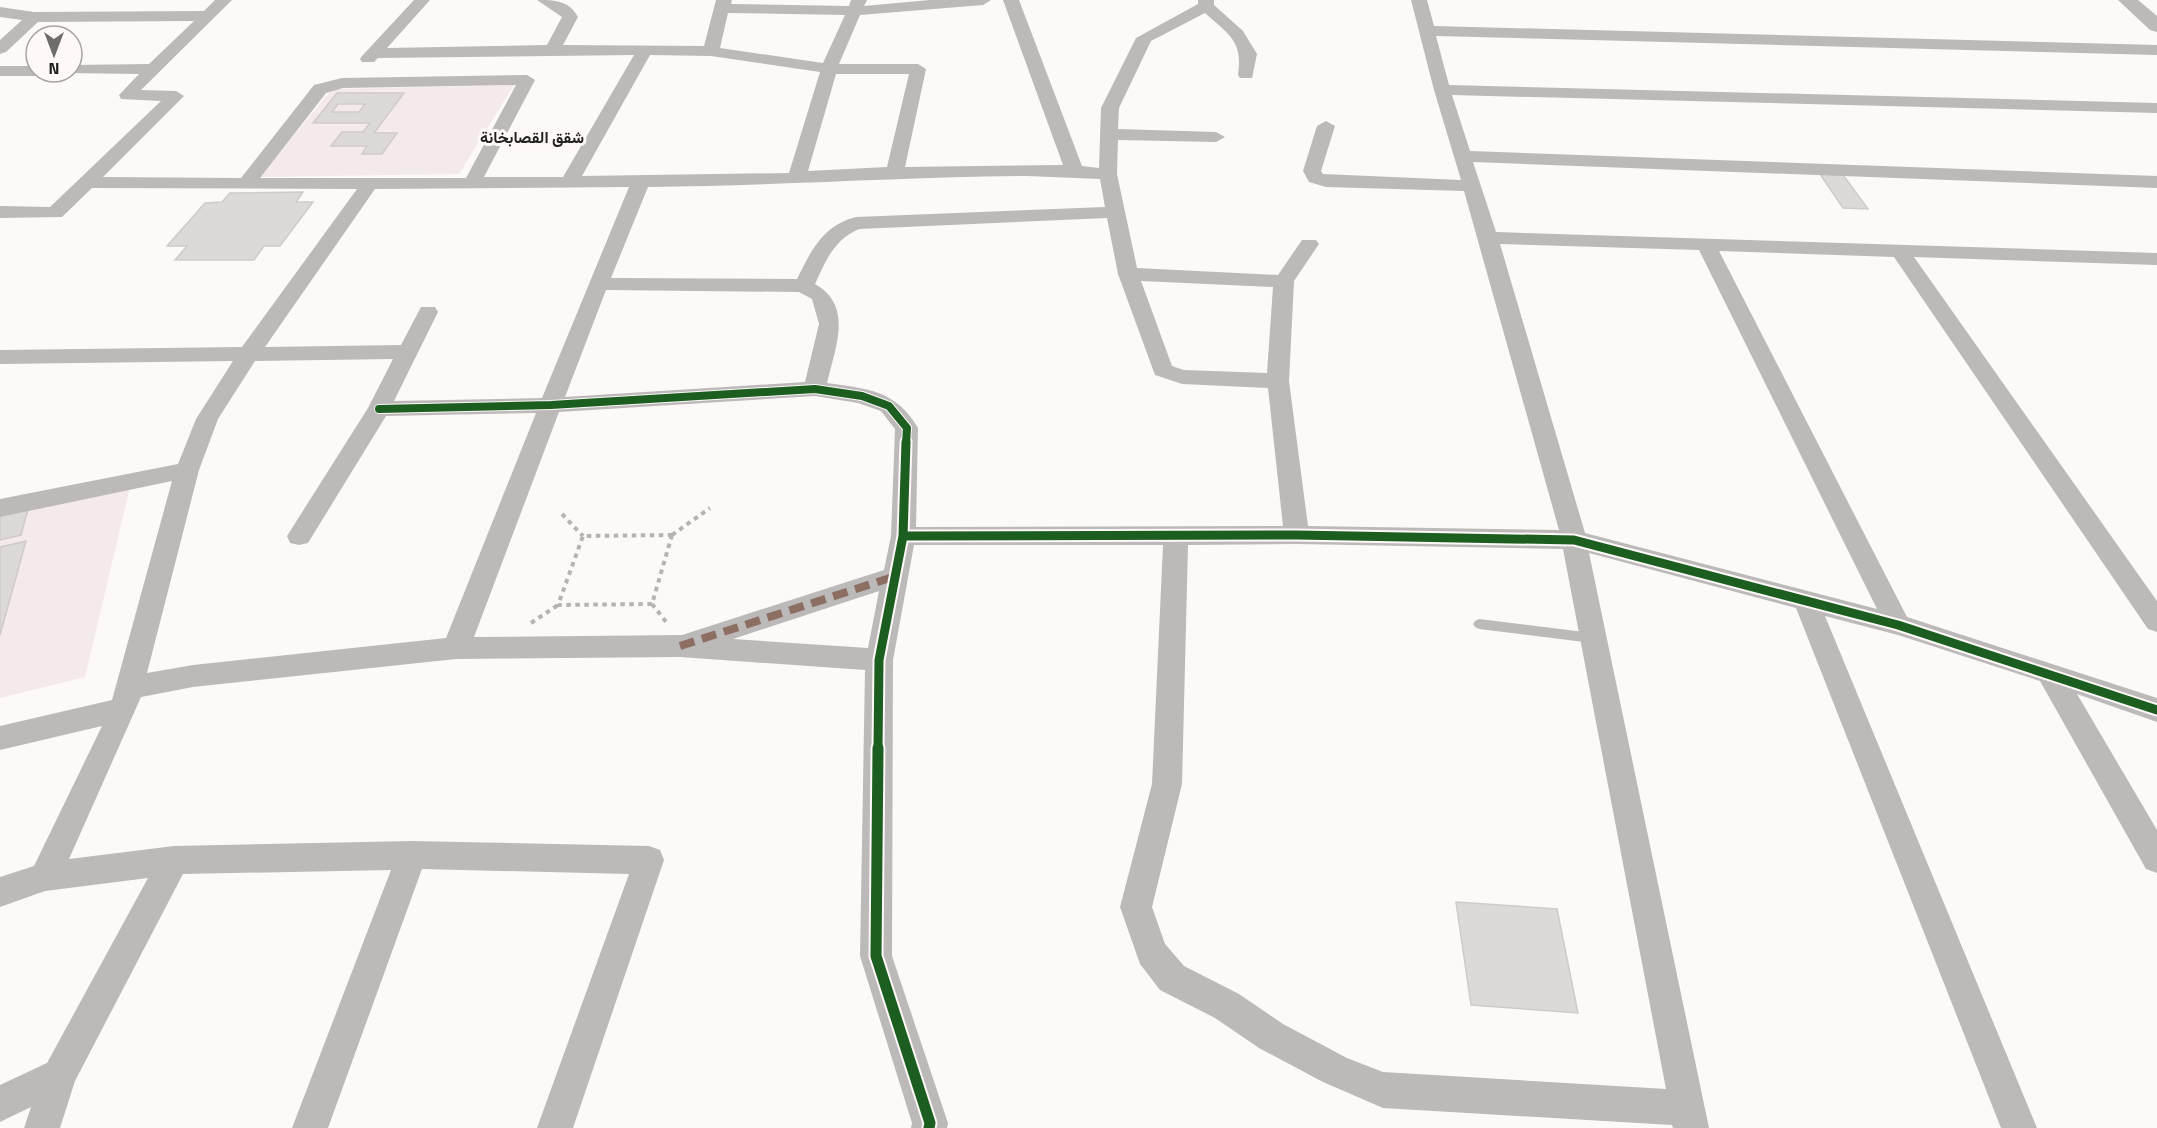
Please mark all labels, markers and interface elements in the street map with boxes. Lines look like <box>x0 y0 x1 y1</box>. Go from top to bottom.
north arrow <box>24 24 84 84</box>
text: N <box>48 57 60 81</box>
district label: شقق القصابخانة <box>480 125 584 149</box>

